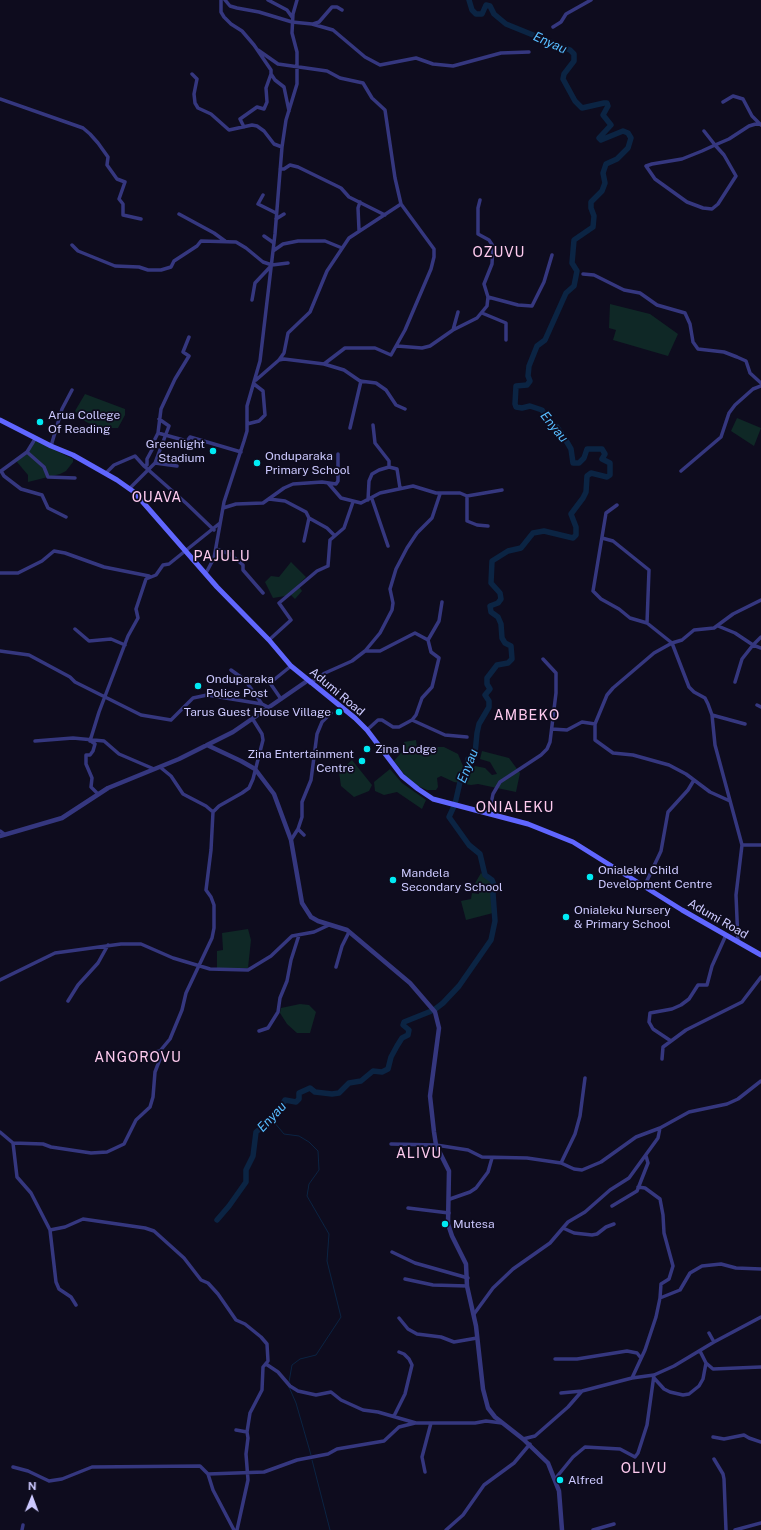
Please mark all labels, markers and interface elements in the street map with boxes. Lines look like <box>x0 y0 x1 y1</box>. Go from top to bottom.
water label: Enyau <box>531 29 569 57</box>
district label: OZUVU <box>473 245 525 261</box>
place label: Arua College Of Reading <box>48 408 120 436</box>
water label: Enyau <box>537 408 571 446</box>
marker: Arua College Of Reading <box>35 417 45 427</box>
place label: Greenlight Stadium <box>146 437 205 465</box>
marker: Greenlight Stadium <box>208 446 218 456</box>
place label: Onduparaka Primary School <box>265 449 350 477</box>
marker: Onduparaka Primary School <box>252 458 262 468</box>
district label: OUAVA <box>132 490 182 506</box>
district label: PAJULU <box>194 549 250 565</box>
street label: Adumi Road <box>307 665 367 719</box>
place label: Onduparaka Police Post <box>206 672 274 700</box>
marker: Onduparaka Police Post <box>193 681 203 691</box>
place label: Tarus Guest House Village <box>184 705 331 719</box>
marker: Tarus Guest House Village <box>334 707 344 717</box>
district label: AMBEKO <box>494 708 560 724</box>
place label: Zina Lodge <box>375 742 437 756</box>
marker: Zina Lodge <box>362 744 372 754</box>
place label: Zina Entertainment Centre <box>248 747 354 775</box>
water label: Enyau <box>454 747 482 785</box>
marker: Zina Entertainment Centre <box>357 756 367 766</box>
district label: ONIALEKU <box>476 800 554 816</box>
place label: Onialeku Child Development Centre <box>598 863 712 891</box>
place label: Mandela Secondary School <box>401 866 503 894</box>
marker: Onialeku Child Development Centre <box>585 872 595 882</box>
marker: Mandela Secondary School <box>388 875 398 885</box>
street label: Adumi Road <box>685 896 751 942</box>
place label: Onialeku Nursery & Primary School <box>574 903 671 931</box>
marker: Onialeku Nursery & Primary School <box>561 912 571 922</box>
district label: ANGOROVU <box>94 1050 182 1066</box>
water label: Enyau <box>254 1099 290 1135</box>
district label: ALIVU <box>396 1146 442 1162</box>
place label: Mutesa <box>453 1217 495 1231</box>
marker: Mutesa <box>440 1219 450 1229</box>
district label: OLIVU <box>621 1461 667 1477</box>
place label: Alfred <box>568 1473 603 1487</box>
marker: Alfred <box>555 1475 565 1485</box>
north arrow <box>12 1478 52 1518</box>
text: N <box>28 1480 37 1492</box>

